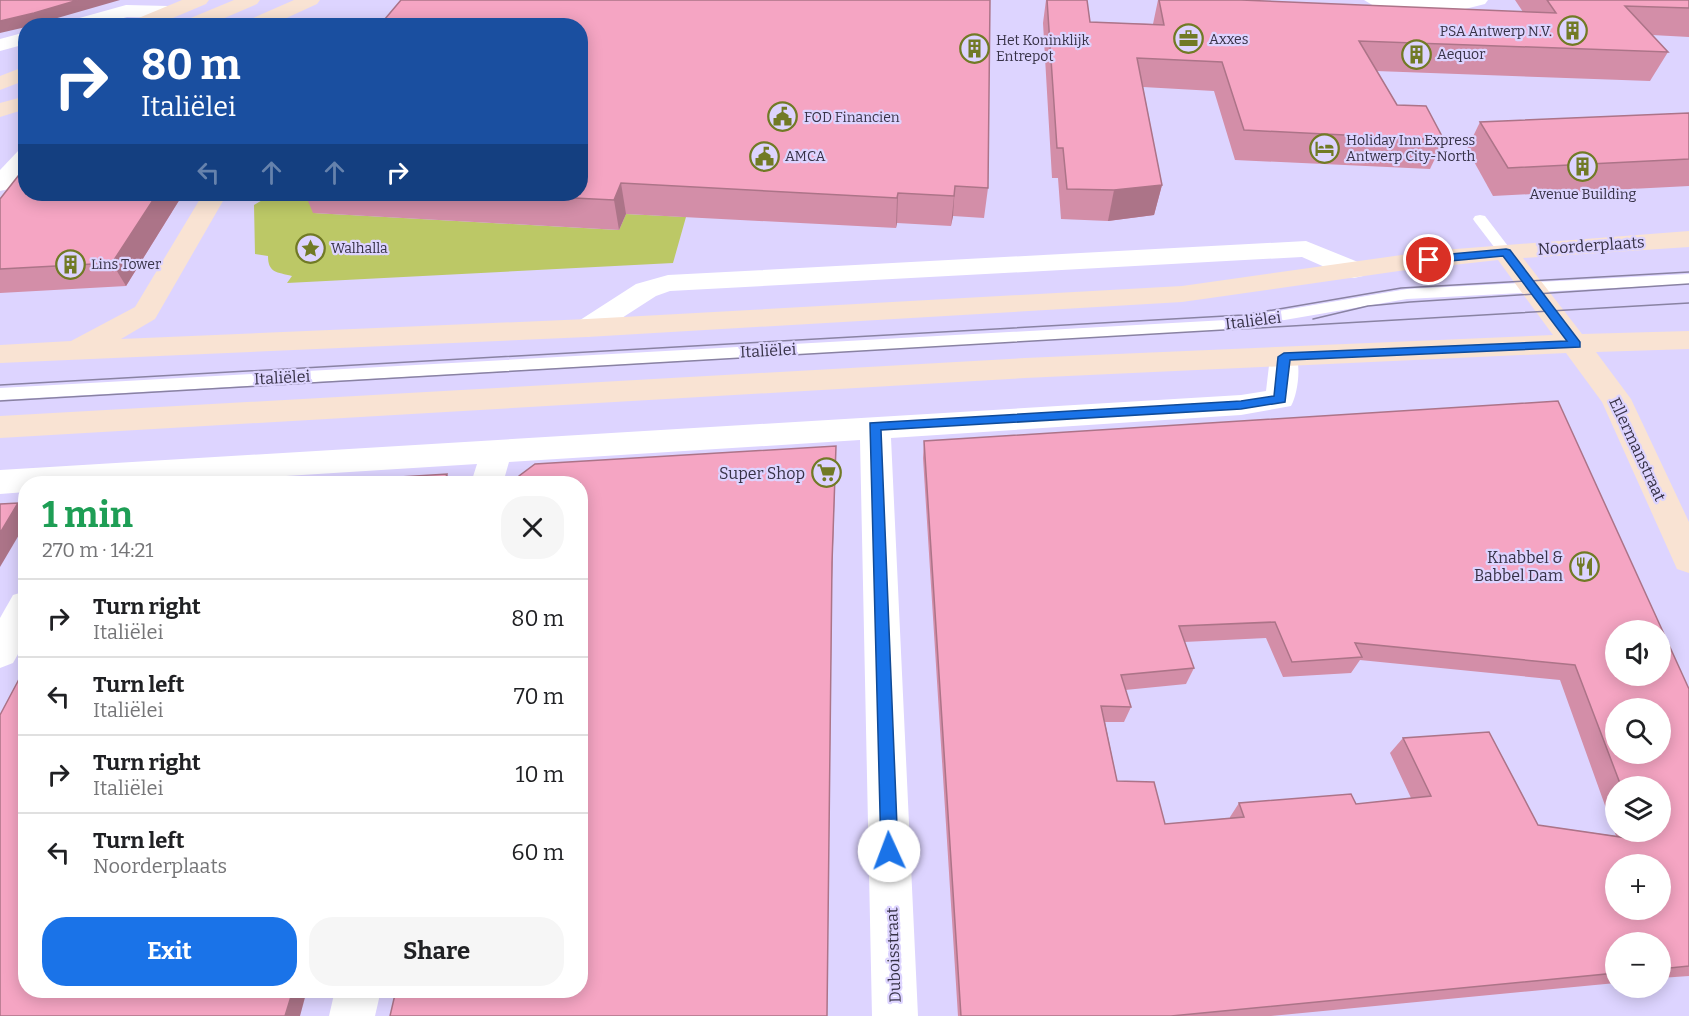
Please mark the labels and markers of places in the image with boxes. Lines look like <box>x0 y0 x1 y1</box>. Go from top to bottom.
building icon: PSA Antwerp N.V. <box>1557 15 1589 47</box>
office icon: Axxes <box>1172 23 1204 55</box>
place label: PSA Antwerp N.V. <box>1440 23 1552 40</box>
place label: Axxes <box>1209 31 1248 48</box>
building icon: Het Koninklijk Entrepot <box>959 32 991 64</box>
place label: Het Koninklijk Entrepot <box>996 32 1089 65</box>
building icon: Aequor <box>1400 38 1432 70</box>
place label: Aequor <box>1437 46 1485 63</box>
public building icon: FOD Financien <box>767 101 799 133</box>
place label: FOD Financien <box>804 109 900 126</box>
hotel icon: Holiday Inn Express Antwerp City-North <box>1309 132 1341 164</box>
place label: Holiday Inn Express Antwerp City-North <box>1346 132 1476 165</box>
public building icon: AMCA <box>748 140 780 172</box>
place label: AMCA <box>785 148 826 165</box>
building icon: Avenue Building <box>1567 151 1599 183</box>
place label: Avenue Building <box>1530 186 1637 203</box>
place icon: Walhalla <box>294 232 326 264</box>
pin <box>1403 234 1454 285</box>
place label: Walhalla <box>331 240 388 257</box>
building icon: Lins Tower <box>54 248 86 280</box>
place label: Lins Tower <box>91 256 161 273</box>
supermarket icon: Super Shop <box>810 457 842 489</box>
place label: Super Shop <box>719 464 805 483</box>
place label: Knabbel & Babbel Dam <box>1474 548 1563 585</box>
restaurant icon: Knabbel & Babbel Dam <box>1568 550 1600 582</box>

